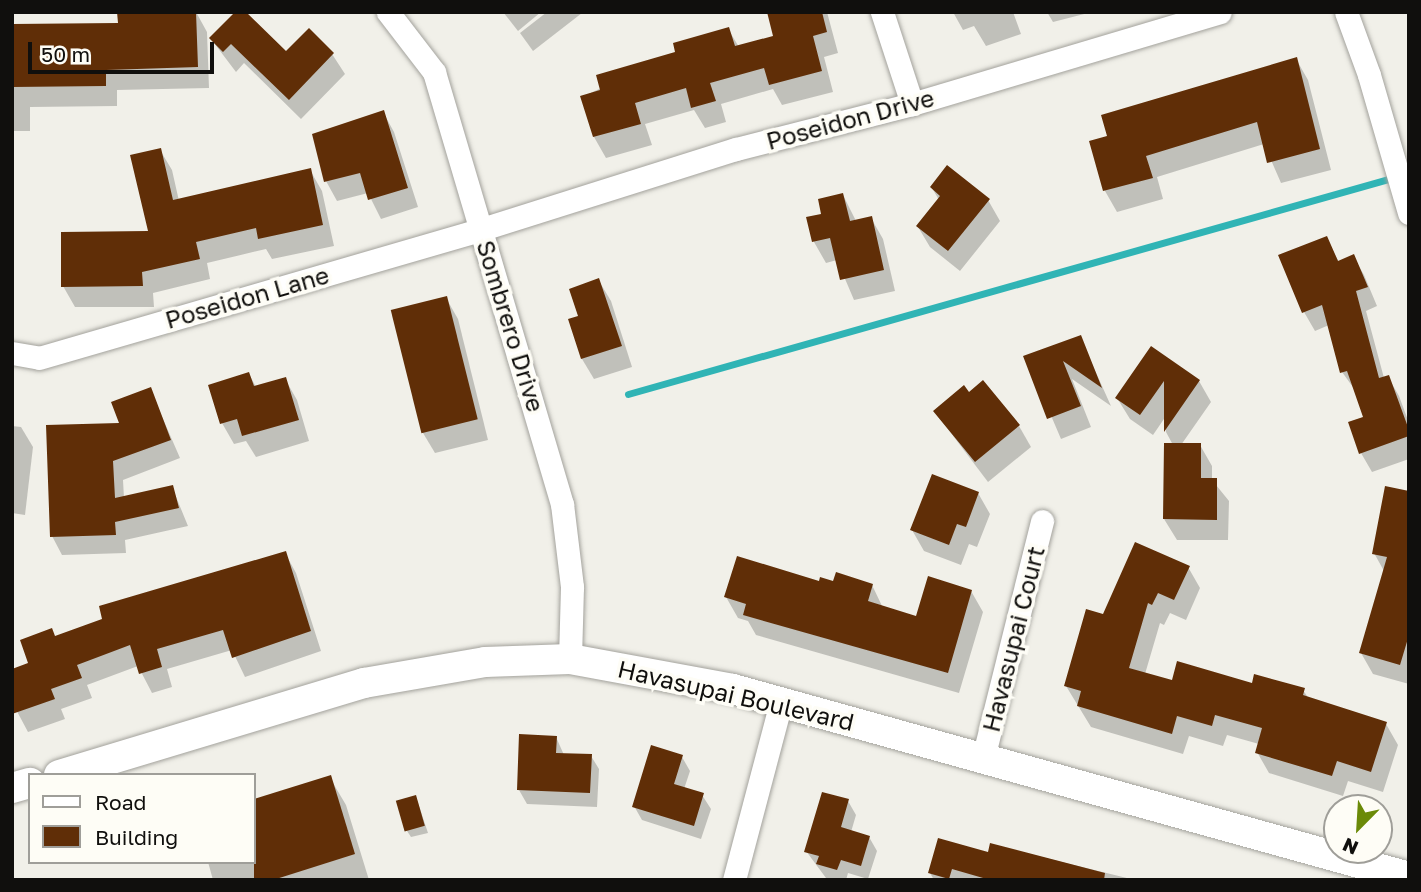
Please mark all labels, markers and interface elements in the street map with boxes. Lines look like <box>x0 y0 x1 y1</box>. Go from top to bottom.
scale bar <box>32 28 217 72</box>
text: 50 m <box>41 41 90 67</box>
street label: Poseidon Drive <box>763 83 937 155</box>
street label: Sombrero Drive <box>471 237 551 415</box>
street label: Poseidon Lane <box>162 260 332 334</box>
street label: Havasupai Court <box>976 543 1050 735</box>
street label: Havasupai Boulevard <box>615 654 857 736</box>
legend <box>28 773 256 864</box>
text: Road <box>95 789 146 815</box>
north arrow <box>1323 794 1393 864</box>
text: Building <box>95 824 178 850</box>
text: N <box>1339 833 1361 860</box>

